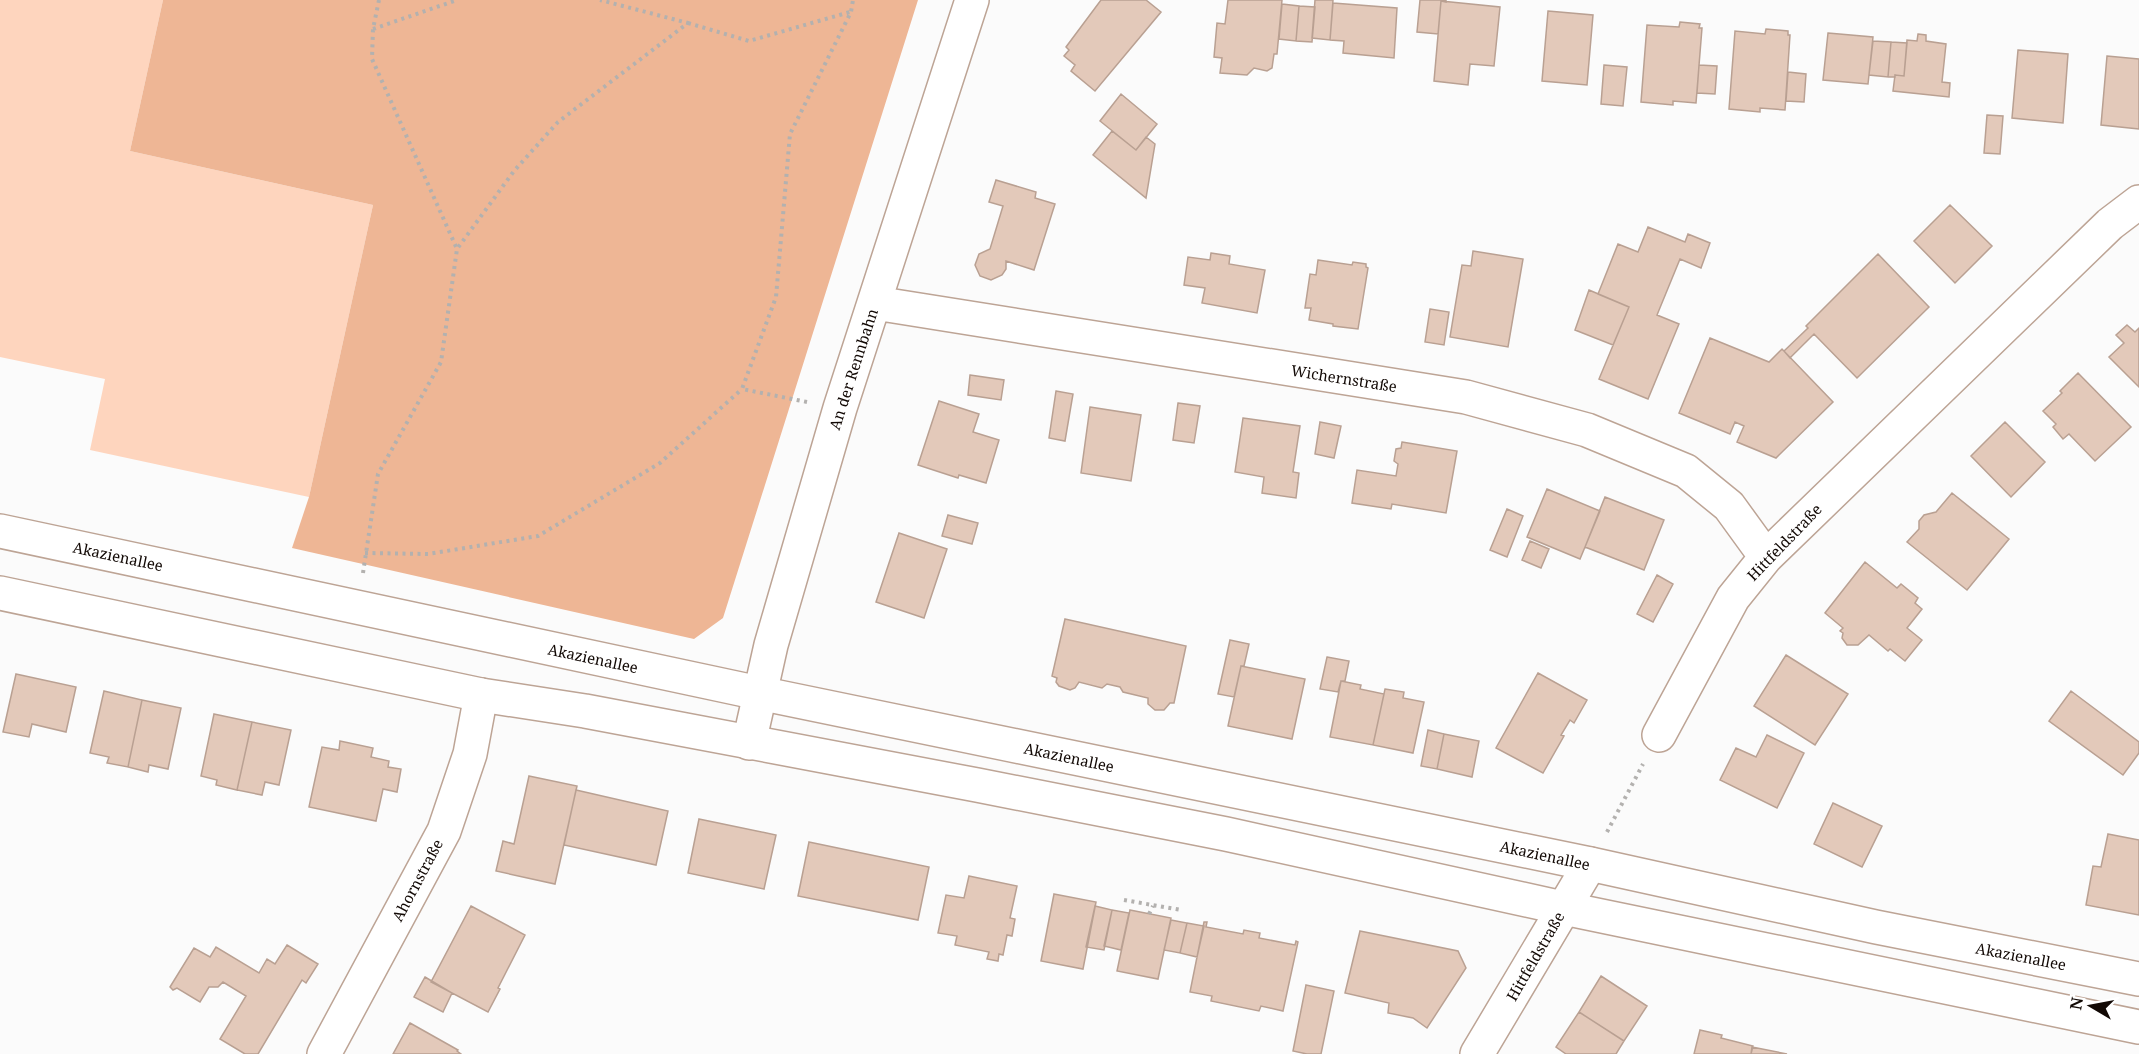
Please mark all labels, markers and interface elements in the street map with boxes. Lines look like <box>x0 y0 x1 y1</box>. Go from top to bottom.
street label: An der Rennbahn <box>824 305 882 432</box>
street label: Wichernstraße <box>1290 360 1398 396</box>
street label: Hittfeldstraße <box>1742 499 1826 585</box>
street label: Akazienallee <box>71 537 165 575</box>
street label: Akazienallee <box>546 639 640 677</box>
street label: Akazienallee <box>1022 738 1116 776</box>
street label: Ahornstraße <box>387 835 447 925</box>
street label: Akazienallee <box>1498 836 1592 874</box>
street label: Hittfeldstraße <box>1501 908 1569 1004</box>
street label: Akazienallee <box>1974 937 2068 975</box>
north arrow <box>2061 976 2121 1036</box>
text: N <box>2064 995 2088 1012</box>

